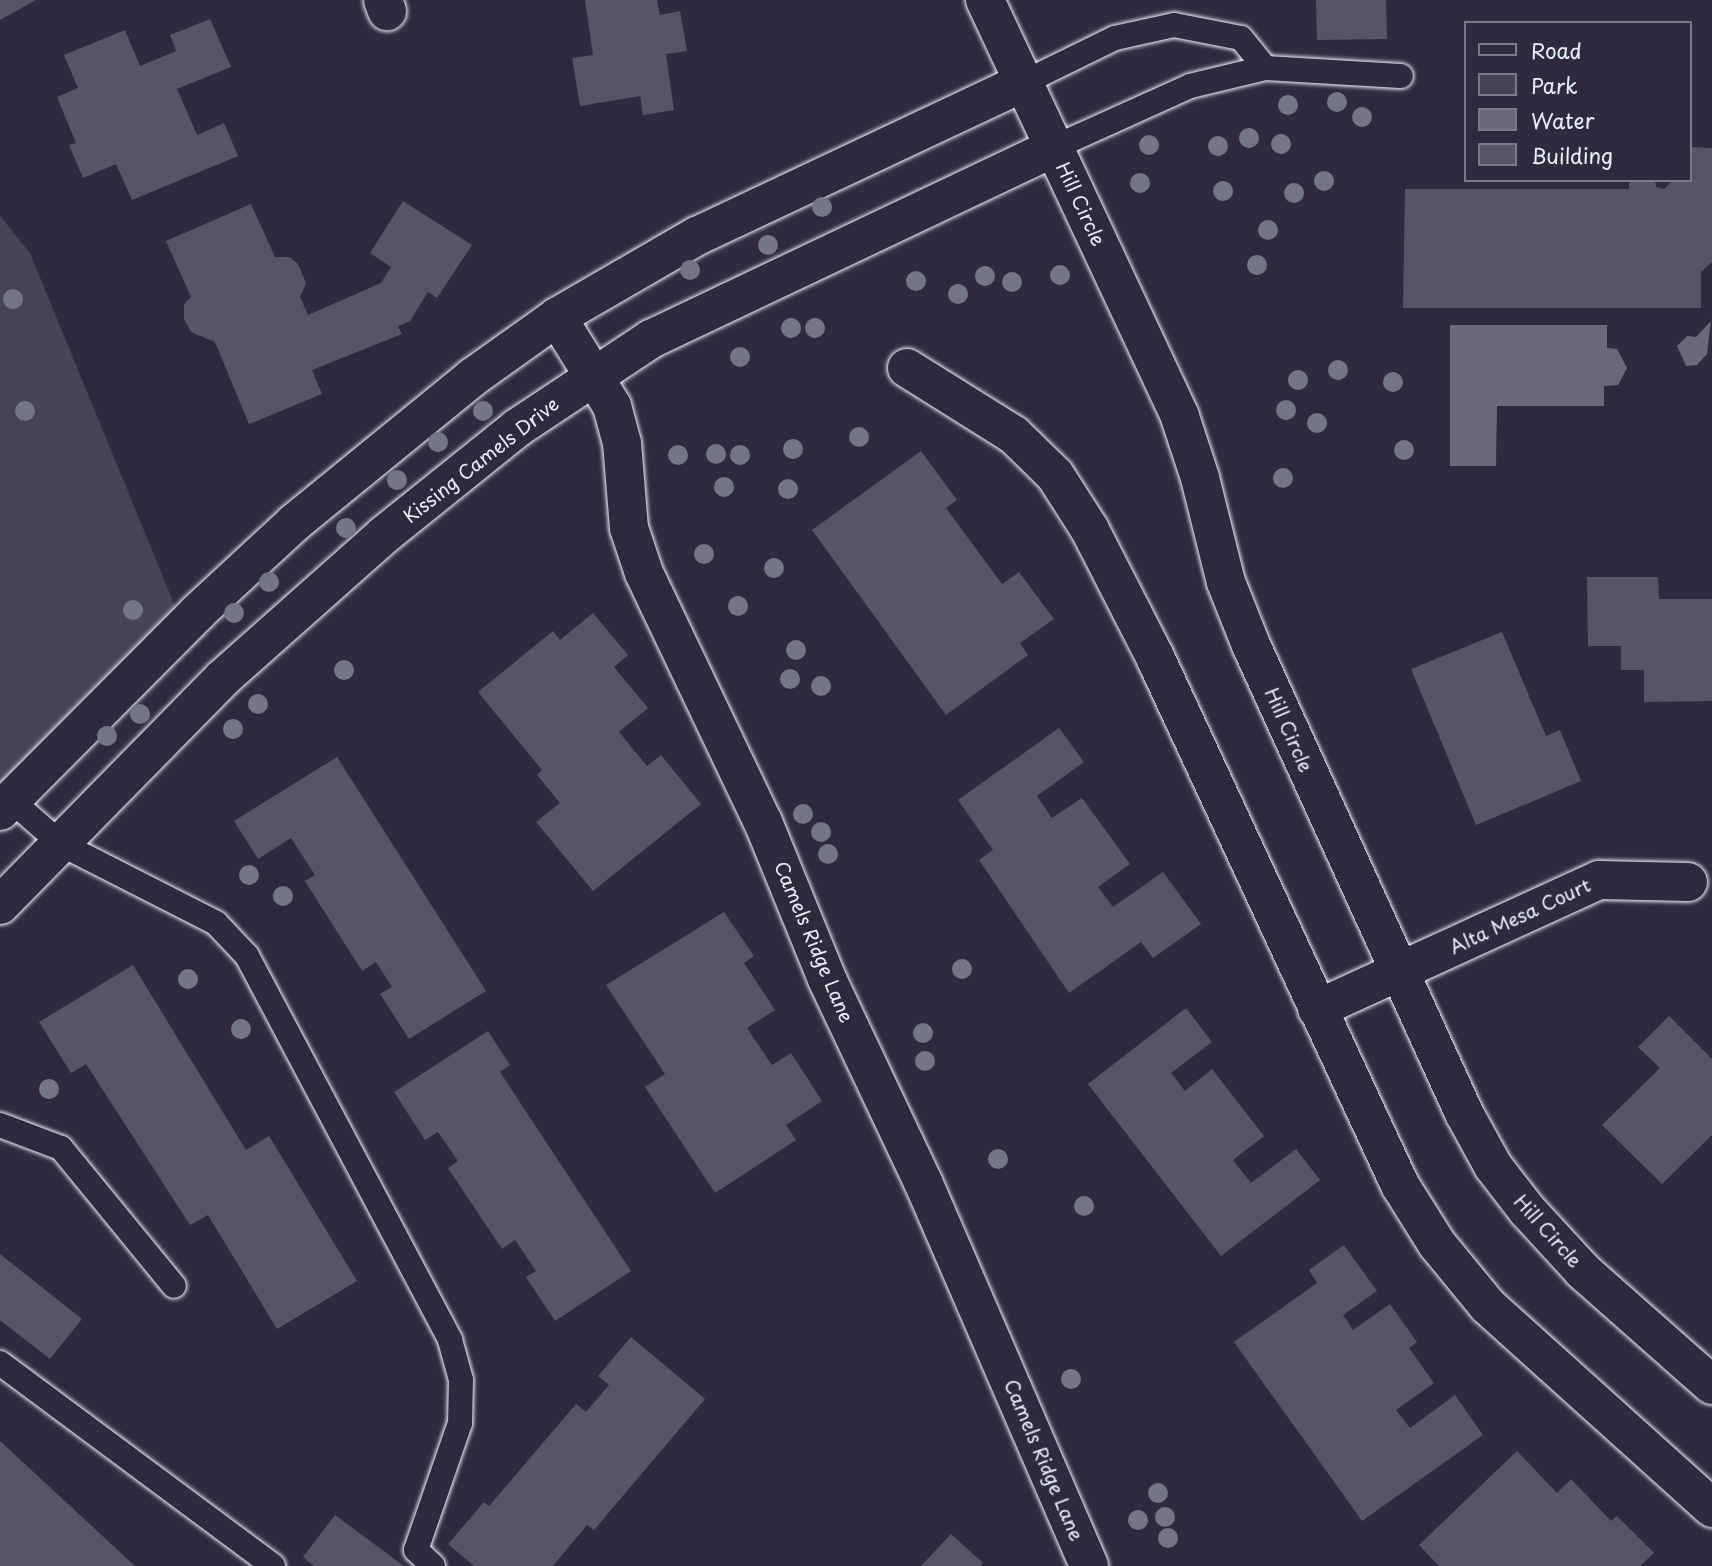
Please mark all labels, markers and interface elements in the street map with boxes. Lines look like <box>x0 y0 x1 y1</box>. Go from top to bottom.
legend <box>1464 21 1691 182</box>
text: Road <box>1531 34 1582 66</box>
text: Park <box>1531 69 1578 101</box>
text: Water <box>1531 104 1594 136</box>
text: Building <box>1531 139 1613 171</box>
street label: Hill Circle <box>1051 158 1111 250</box>
street label: Kissing Camels Drive <box>399 392 563 528</box>
street label: Hill Circle <box>1260 684 1318 776</box>
street label: Camels Ridge Lane <box>770 858 858 1026</box>
street label: Alta Mesa Court <box>1446 873 1594 959</box>
street label: Hill Circle <box>1509 1190 1587 1272</box>
street label: Camels Ridge Lane <box>1000 1376 1088 1544</box>

